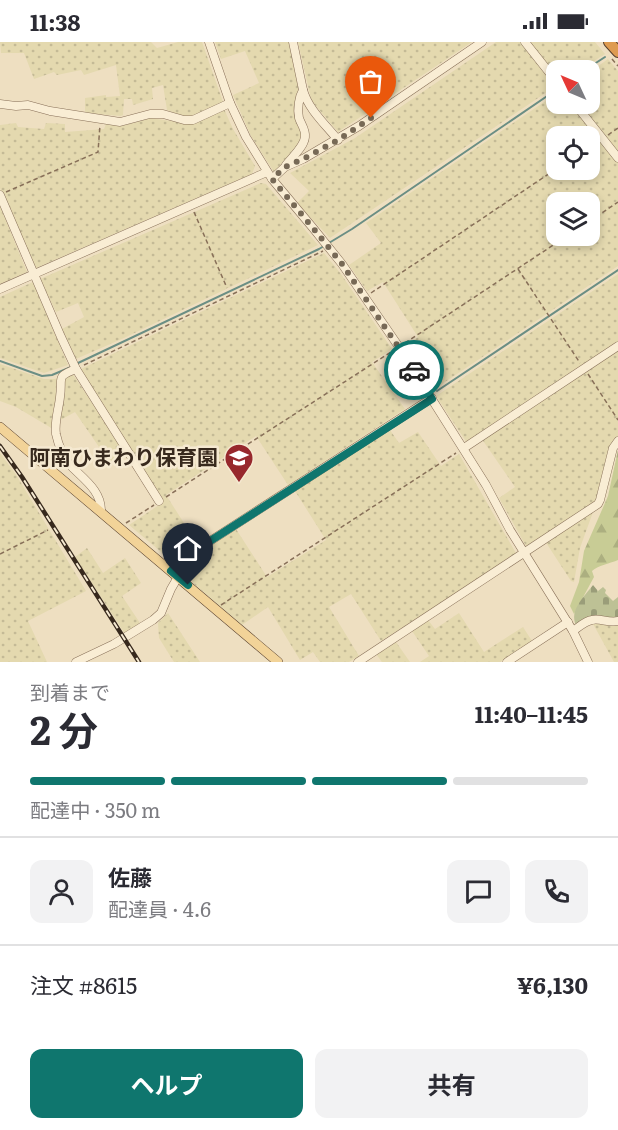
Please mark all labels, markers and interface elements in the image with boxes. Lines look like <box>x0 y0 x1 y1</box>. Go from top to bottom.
text: 11:38 <box>30 5 81 38</box>
pin <box>345 56 396 118</box>
north arrow <box>546 60 600 114</box>
map controls <box>546 60 600 246</box>
icon: bag <box>354 65 387 98</box>
button: locate <box>546 126 600 180</box>
button: layers <box>546 192 600 246</box>
courier <box>384 340 444 400</box>
icon: car <box>398 354 431 387</box>
place label: 阿南ひまわり保育園 <box>29 440 218 471</box>
school or university icon: 阿南ひまわり保育園 <box>223 442 255 484</box>
pin <box>162 523 213 585</box>
icon: home <box>171 532 204 565</box>
text: 到着まで <box>30 676 110 706</box>
text: 11:40–11:45 <box>475 697 588 730</box>
text: 2 分 <box>30 699 98 757</box>
text: 配達中 · 350 m <box>30 794 161 824</box>
button: person <box>30 860 93 923</box>
text: 佐藤 <box>108 860 152 893</box>
button: chat <box>447 860 510 923</box>
button: phone <box>525 860 588 923</box>
text: 配達員 · 4.6 <box>108 893 211 923</box>
text: 注文 #8615 <box>30 968 137 1001</box>
text: ¥6,130 <box>517 968 588 1001</box>
button: ヘルプ <box>30 1049 303 1118</box>
button: 共有 <box>315 1049 588 1118</box>

